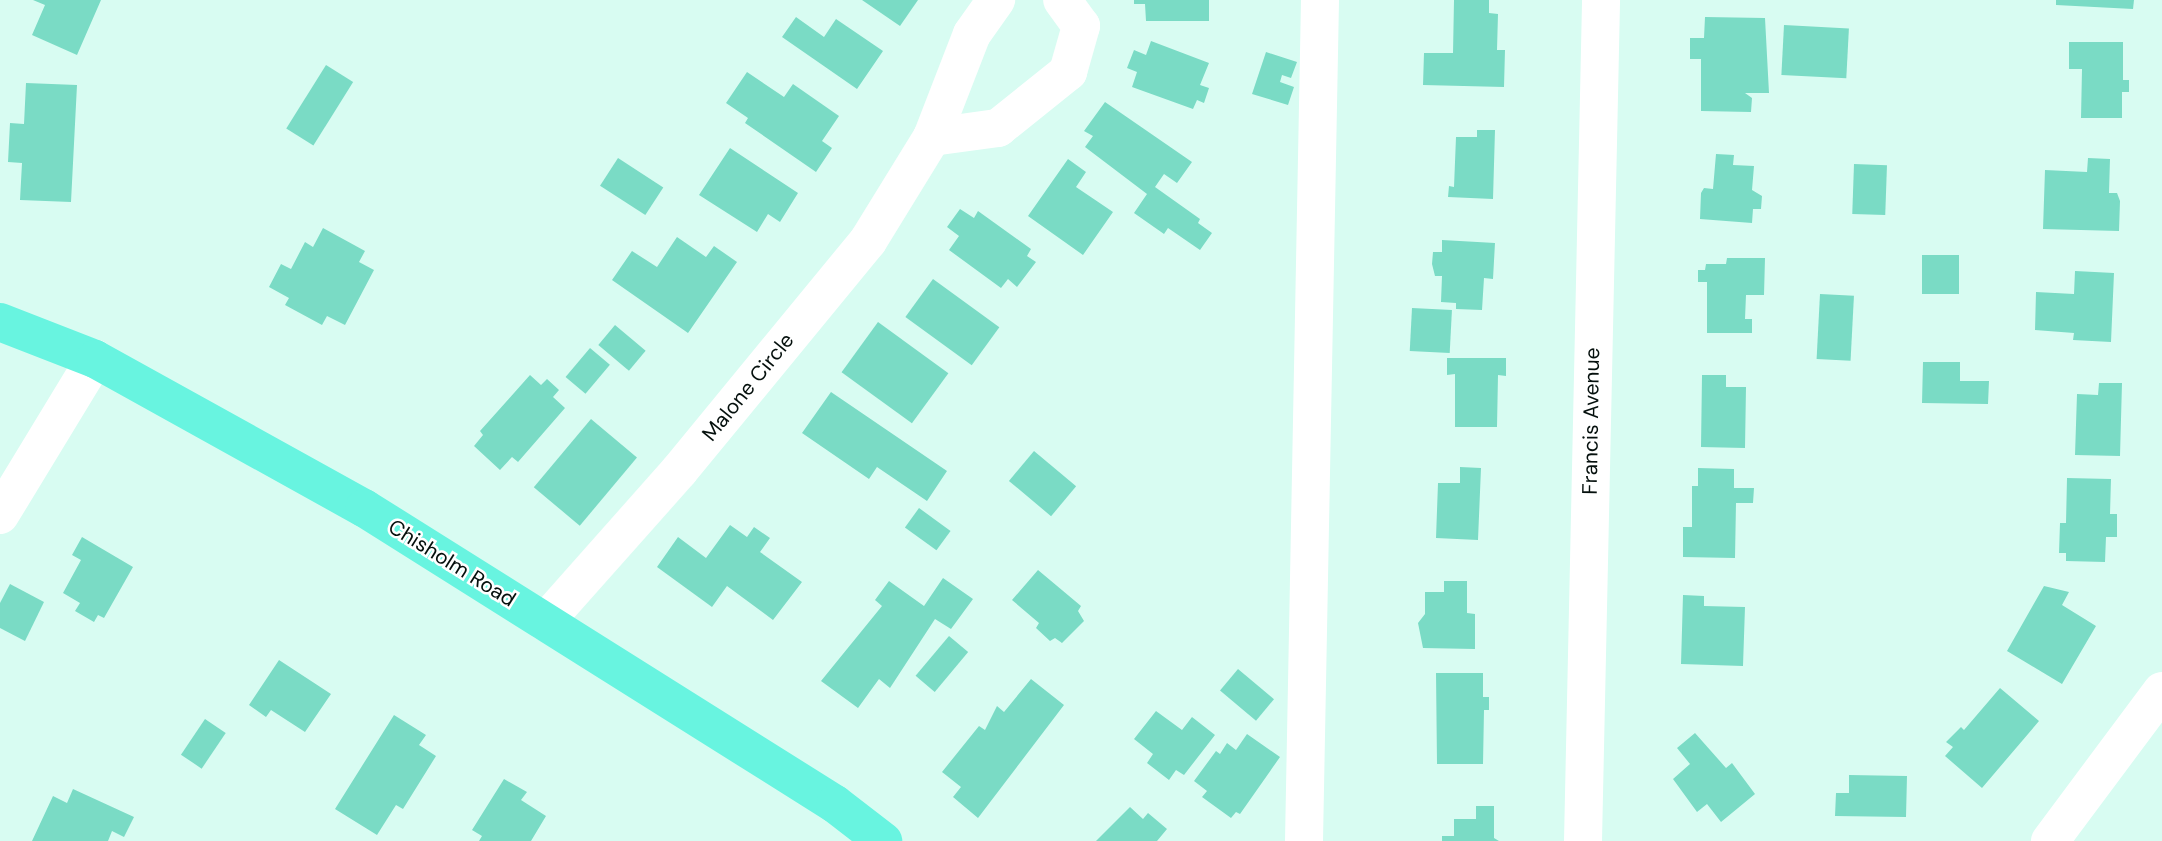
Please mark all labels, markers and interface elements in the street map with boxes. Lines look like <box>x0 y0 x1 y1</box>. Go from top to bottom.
street label: Malone Circle <box>697 328 799 446</box>
street label: Francis Avenue <box>1577 347 1605 495</box>
street label: Chisholm Road <box>384 514 520 612</box>

